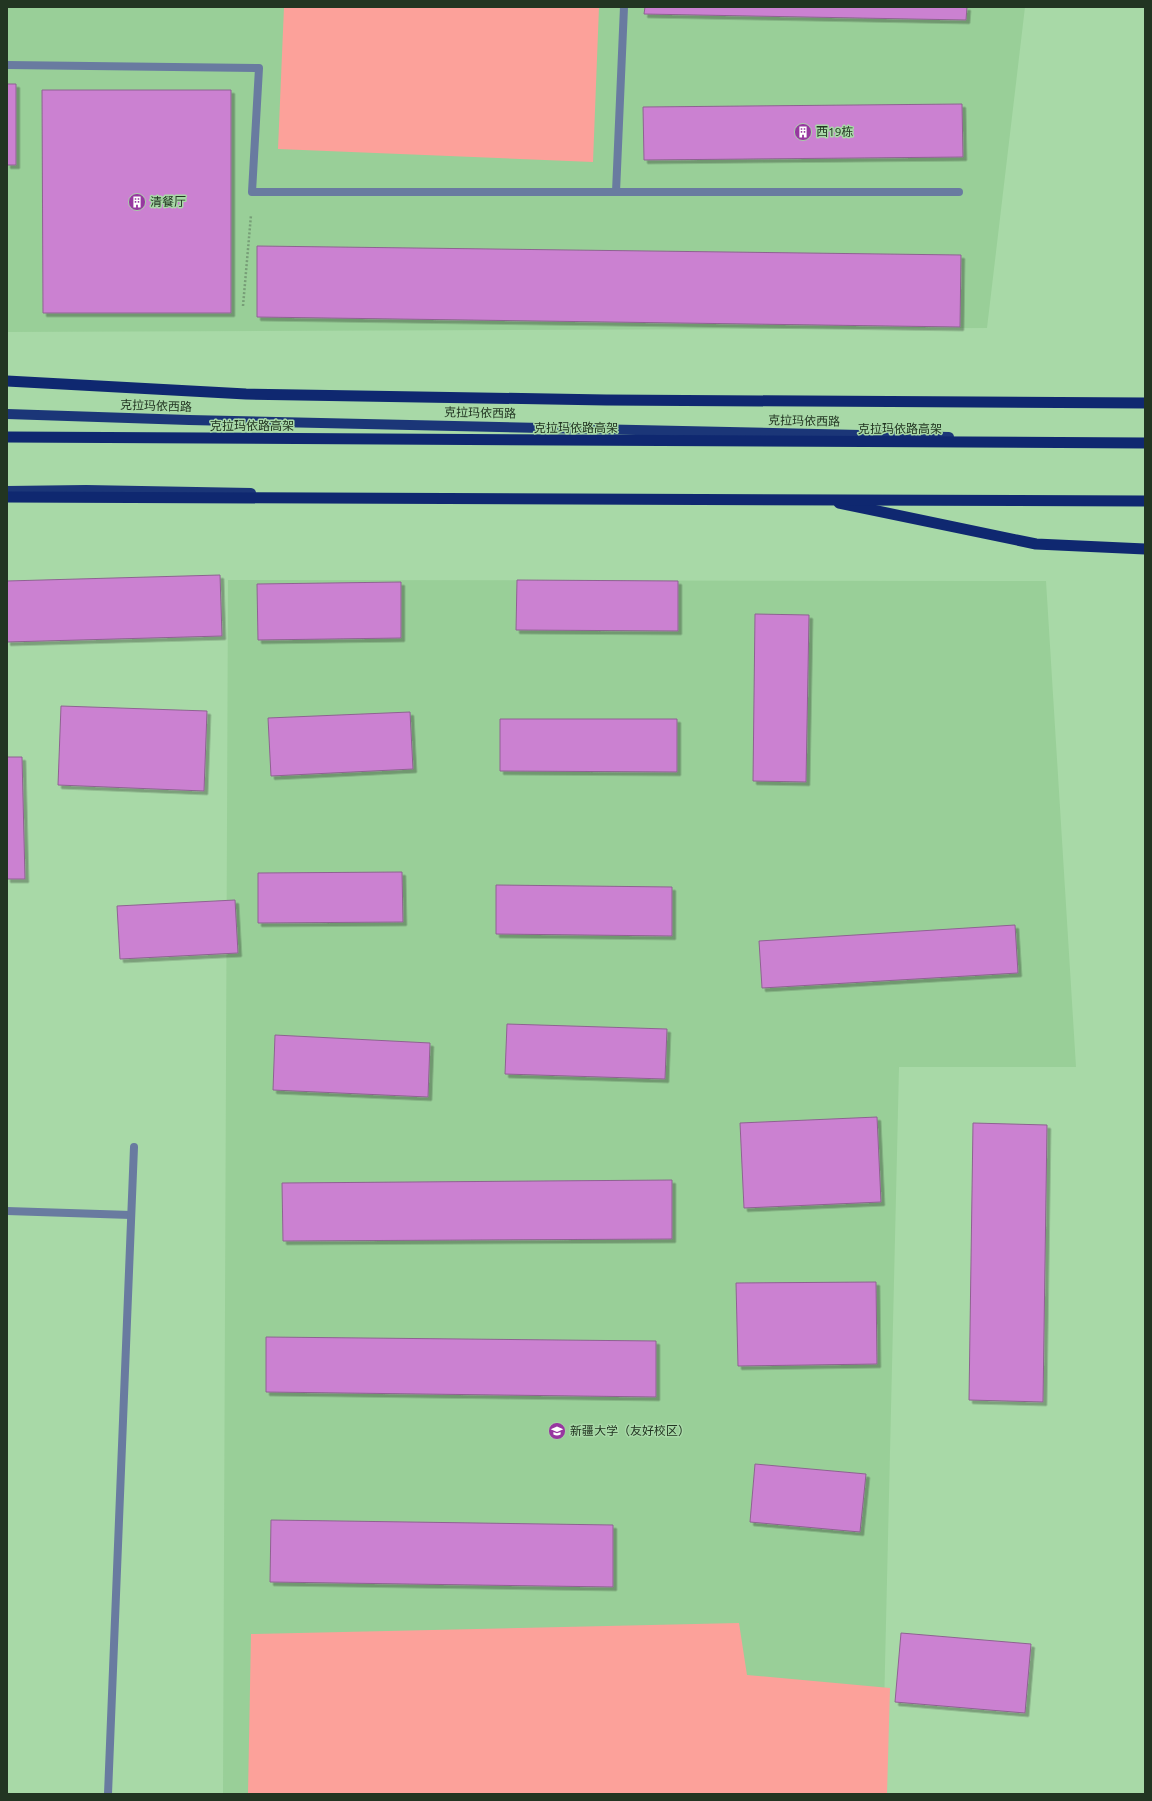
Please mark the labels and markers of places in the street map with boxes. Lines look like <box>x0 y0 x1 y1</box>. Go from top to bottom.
building icon: 西19栋 <box>793 122 813 142</box>
place label: 西19栋 <box>816 125 854 138</box>
building icon: 清餐厅 <box>127 192 147 212</box>
place label: 清餐厅 <box>150 195 186 208</box>
school or university icon: 新疆大学（友好校区） <box>547 1421 567 1441</box>
place label: 新疆大学（友好校区） <box>570 1424 690 1437</box>

